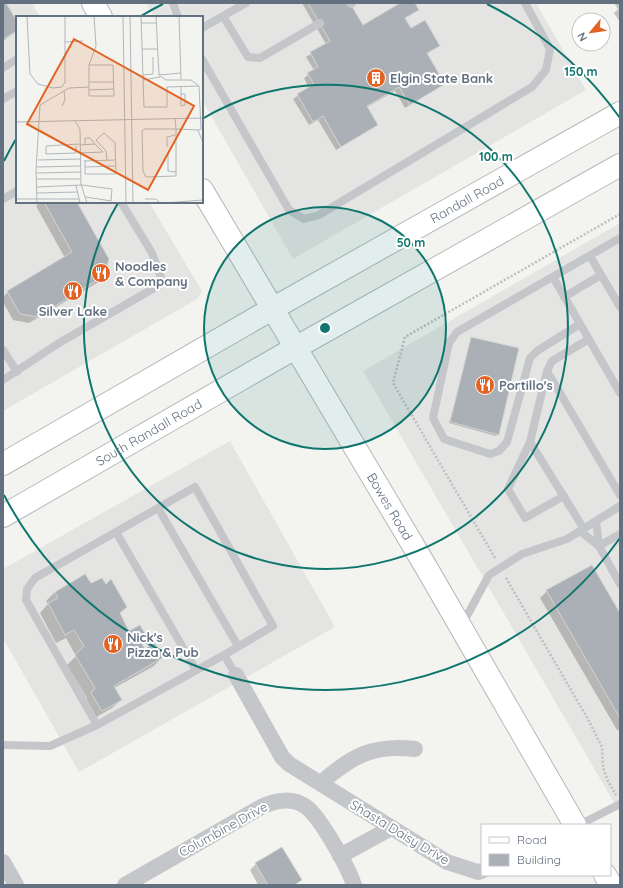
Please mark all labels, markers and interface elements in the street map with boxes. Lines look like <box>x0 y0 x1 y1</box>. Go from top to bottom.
north arrow <box>571 12 611 52</box>
inset map <box>16 16 203 203</box>
text: N <box>574 30 590 44</box>
text: 150 m <box>564 64 598 79</box>
building icon: Elgin State Bank <box>365 67 387 89</box>
place label: Elgin State Bank <box>390 70 493 86</box>
text: 100 m <box>479 149 513 164</box>
street label: Randall Road <box>427 172 506 226</box>
text: 50 m <box>397 235 425 250</box>
place label: Noodles & Company <box>115 258 188 289</box>
restaurant icon: Noodles & Company <box>90 262 112 284</box>
restaurant icon: Silver Lake <box>62 280 84 302</box>
place label: Silver Lake <box>39 303 108 319</box>
centre of rings <box>318 321 332 335</box>
restaurant icon: Portillo's <box>474 374 496 396</box>
place label: Portillo's <box>499 377 553 393</box>
street label: South Randall Road <box>93 395 205 469</box>
street label: Bowes Road <box>364 470 416 543</box>
place label: Nick's Pizza & Pub <box>127 629 199 660</box>
restaurant icon: Nick's Pizza & Pub <box>102 633 124 655</box>
street label: Shasta Daisy Drive <box>348 796 452 868</box>
street label: Columbine Drive <box>176 798 270 860</box>
legend <box>481 824 611 876</box>
text: Road <box>517 832 547 847</box>
text: Building <box>517 852 561 867</box>

